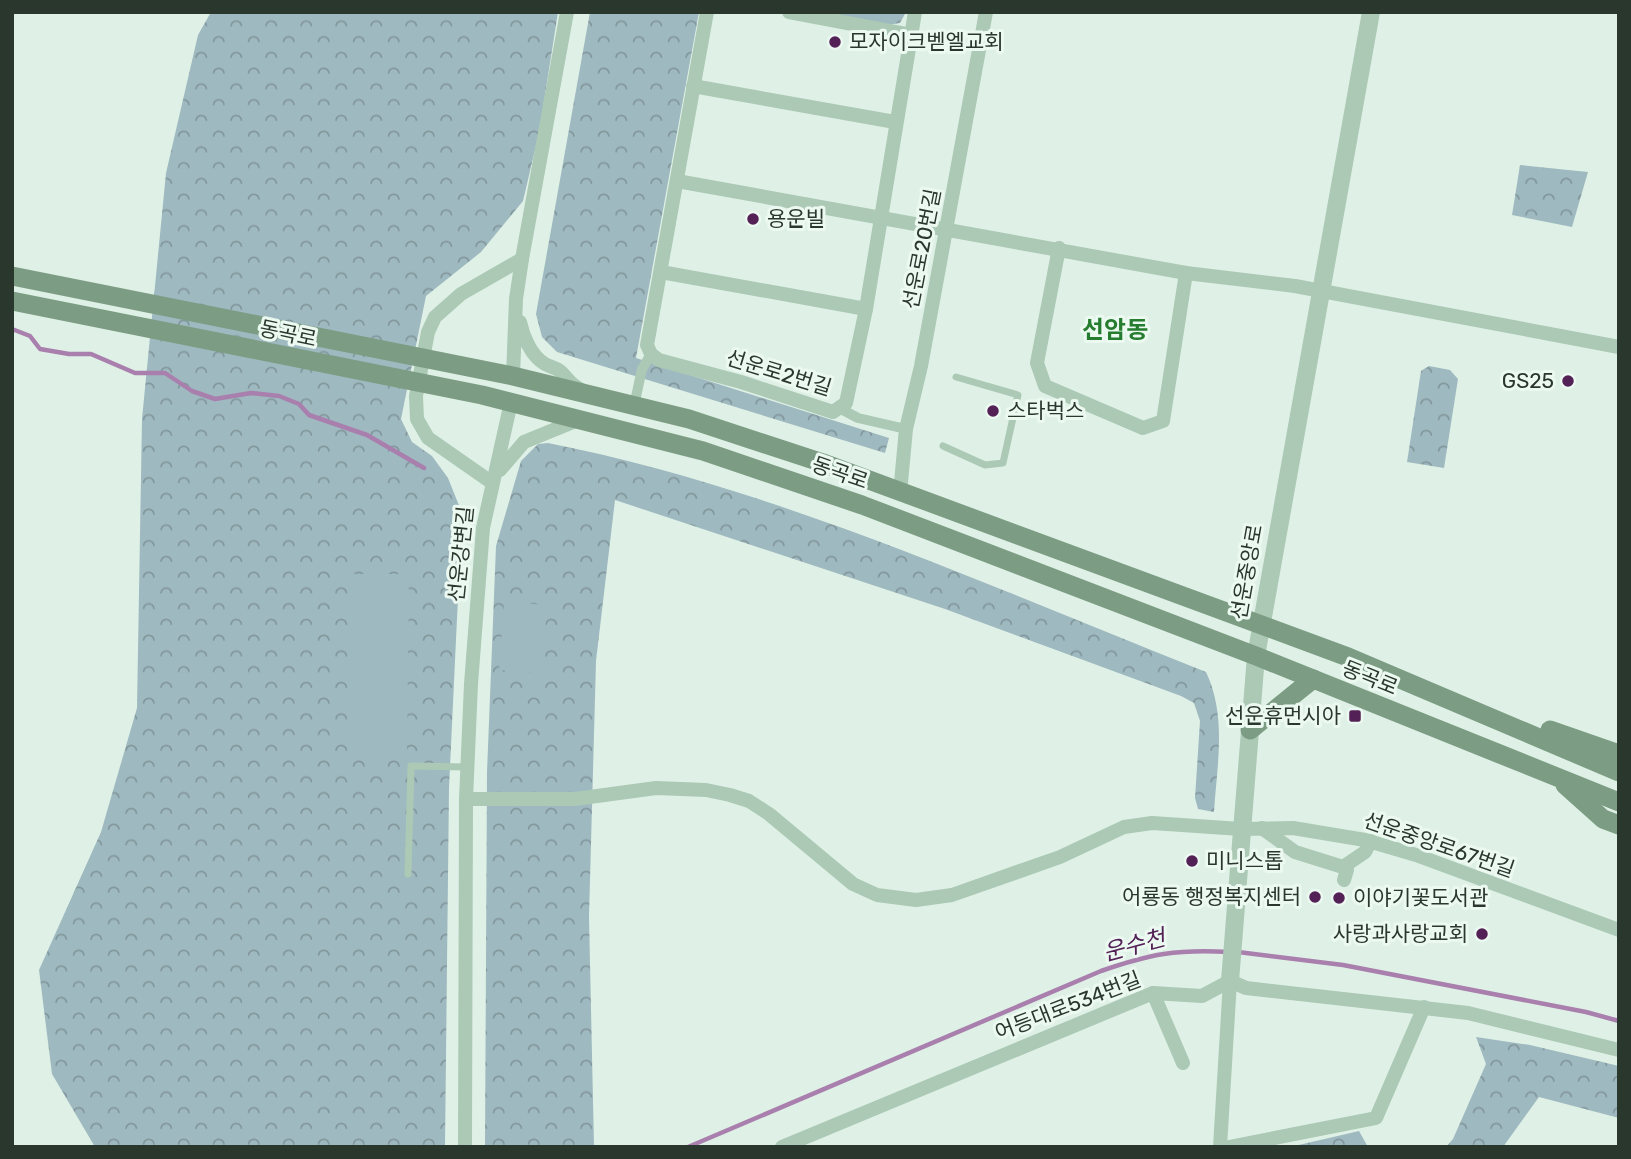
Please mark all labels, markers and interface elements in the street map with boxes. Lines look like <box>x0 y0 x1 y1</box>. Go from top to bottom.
place label: 모자이크벧엘교회 <box>849 29 1004 54</box>
marker: 모자이크벧엘교회 <box>827 34 843 50</box>
street label: 선운로20번길 <box>898 187 945 311</box>
place label: 용운빌 <box>767 206 825 231</box>
marker: 용운빌 <box>745 211 761 227</box>
street label: 동곡로 <box>257 315 319 352</box>
district label: 선암동 <box>1082 316 1148 344</box>
street label: 선운로2번길 <box>723 345 835 400</box>
place label: GS25 <box>1502 368 1554 393</box>
marker: GS25 <box>1560 373 1576 389</box>
place label: 스타벅스 <box>1007 398 1084 423</box>
marker: 스타벅스 <box>985 403 1001 419</box>
street label: 동곡로 <box>809 451 872 494</box>
street label: 선운강변길 <box>443 505 478 603</box>
street label: 선운중앙로 <box>1226 522 1267 622</box>
street label: 동곡로 <box>1339 655 1402 700</box>
place label: 선운휴먼시아 <box>1225 703 1341 728</box>
marker: 선운휴먼시아 <box>1347 708 1363 724</box>
street label: 선운중앙로67번길 <box>1360 807 1518 882</box>
place label: 미니스톱 <box>1206 848 1283 873</box>
marker: 미니스톱 <box>1184 853 1200 869</box>
place label: 어룡동 행정복지센터 <box>1122 884 1301 909</box>
place label: 이야기꽃도서관 <box>1353 885 1488 910</box>
marker: 어룡동 행정복지센터 <box>1307 889 1323 905</box>
marker: 이야기꽃도서관 <box>1331 890 1347 906</box>
place label: 사랑과사랑교회 <box>1333 921 1468 946</box>
water label: 운수천 <box>1100 923 1171 967</box>
marker: 사랑과사랑교회 <box>1474 926 1490 942</box>
street label: 어등대로534번길 <box>991 966 1144 1045</box>

